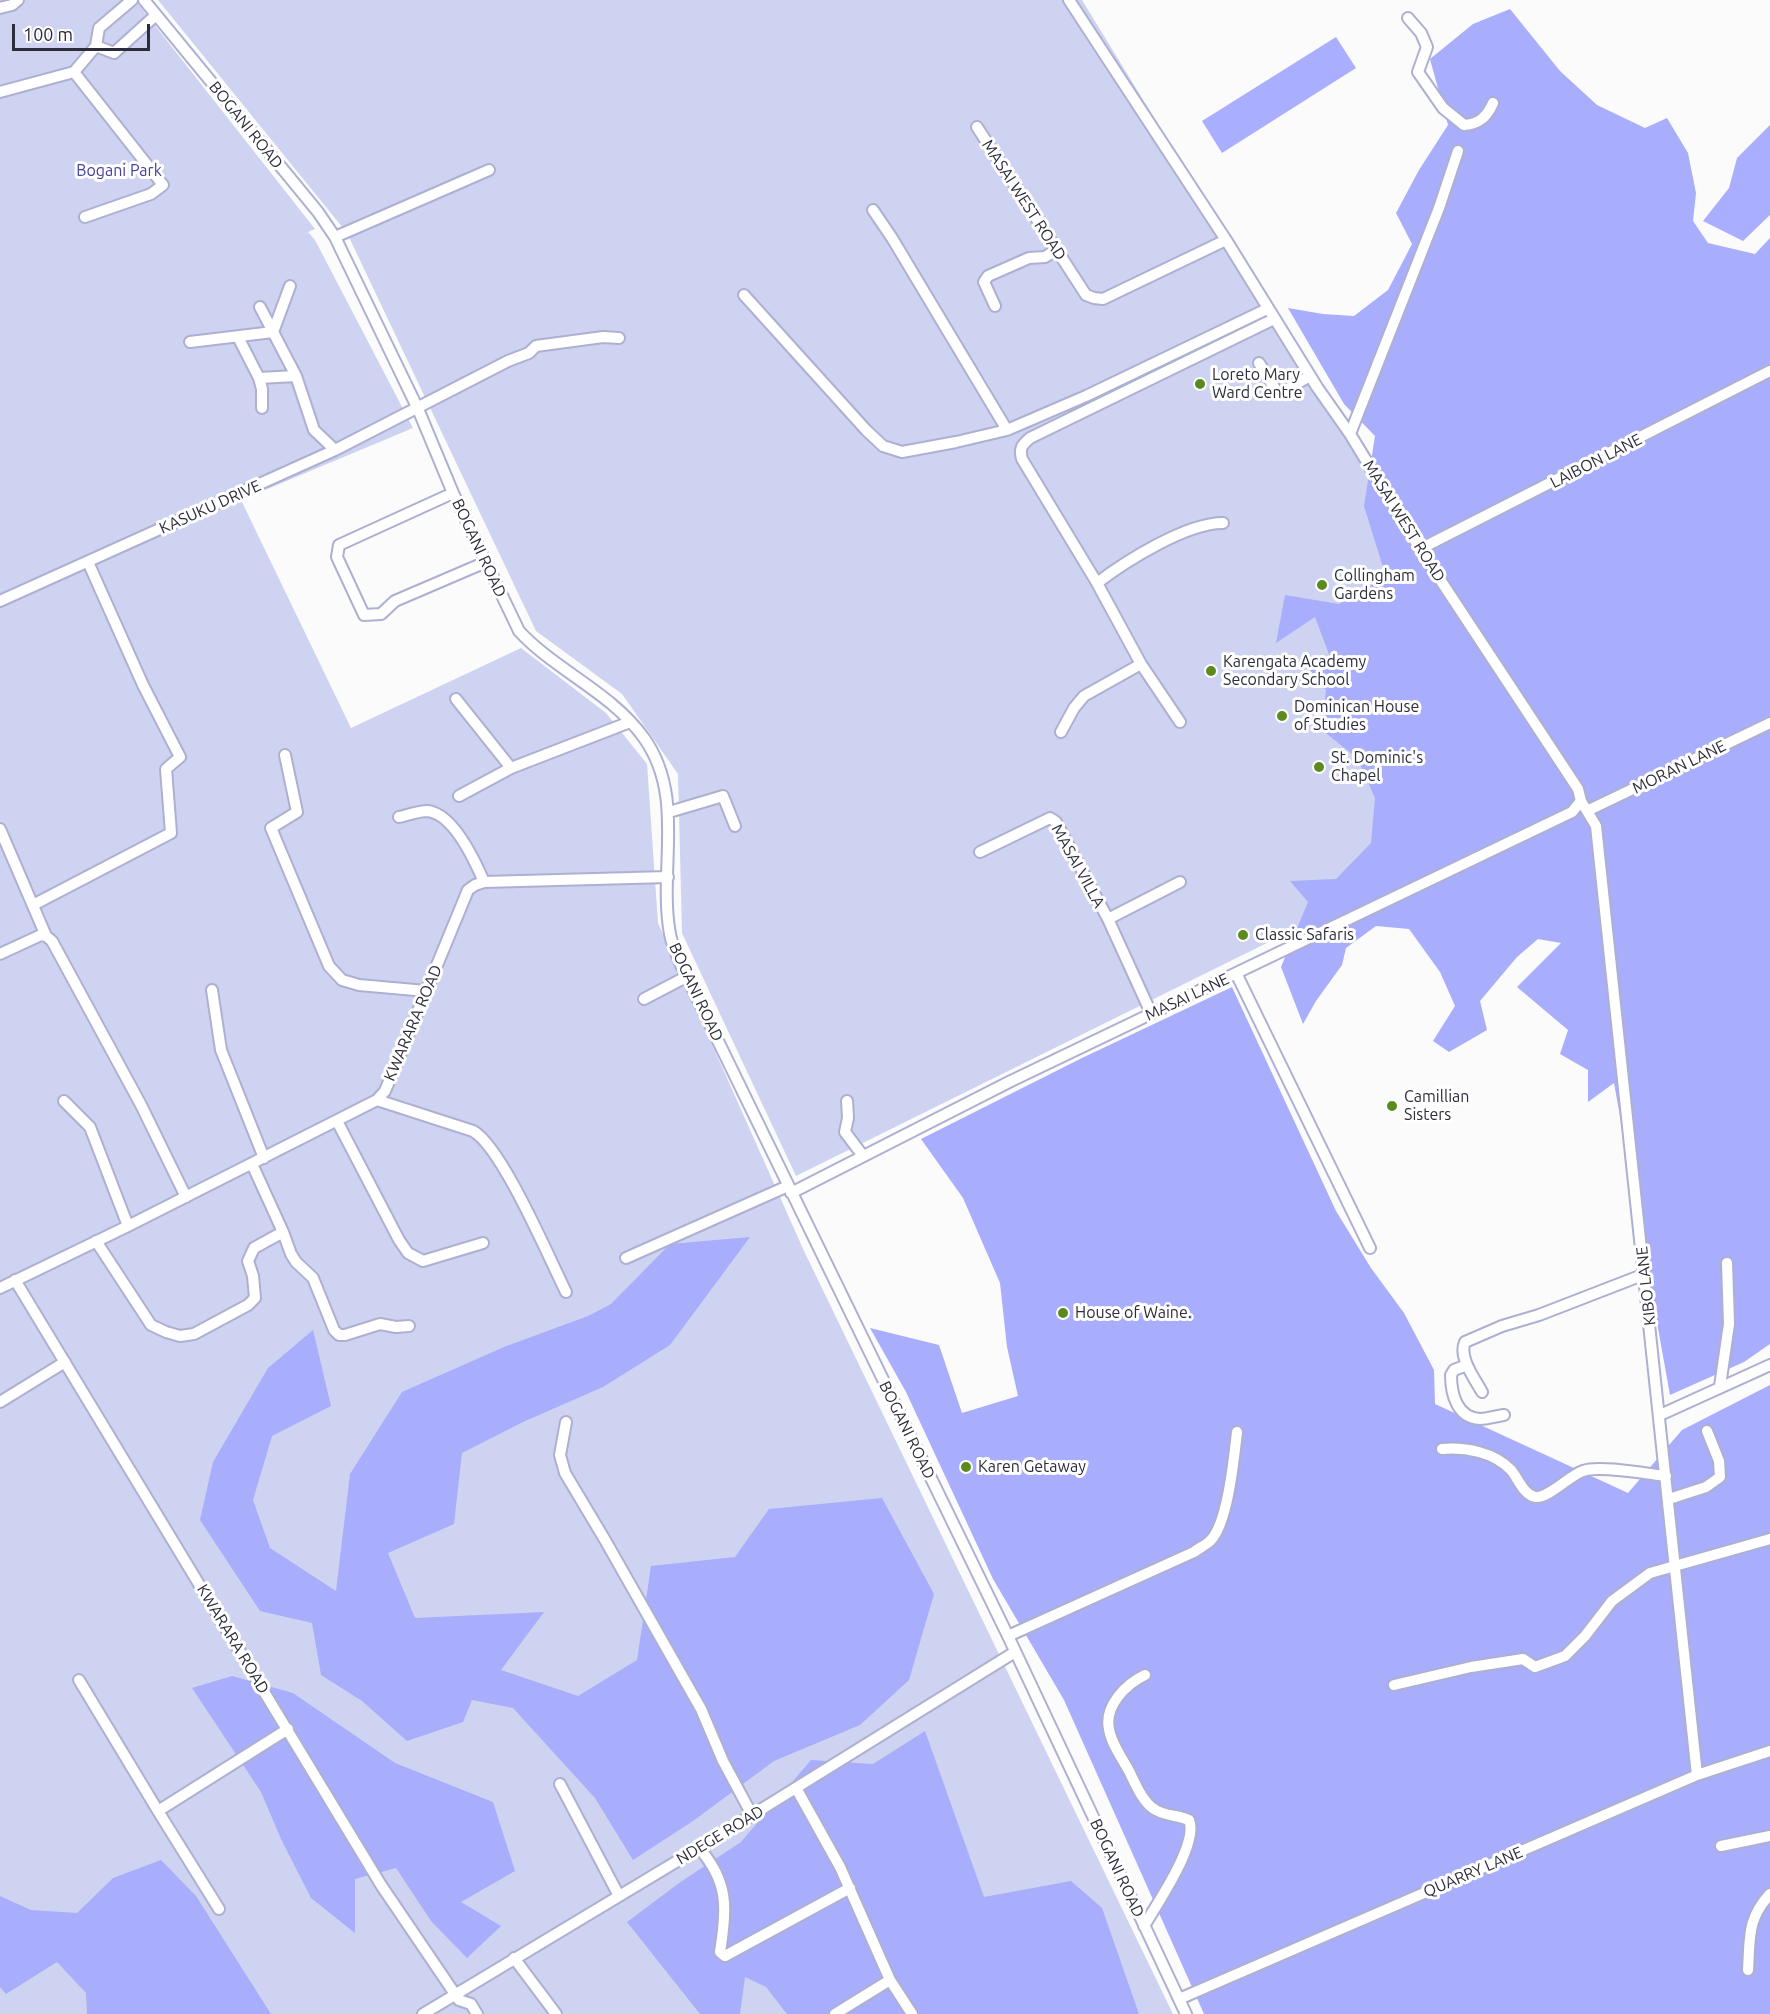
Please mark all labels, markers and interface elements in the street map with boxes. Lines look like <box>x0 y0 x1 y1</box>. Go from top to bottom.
scale bar <box>15 12 153 50</box>
text: 100 m <box>23 24 73 44</box>
street label: BOGANI ROAD <box>205 78 287 172</box>
street label: MASAI WEST ROAD <box>978 136 1070 264</box>
park label: Bogani Park <box>76 161 162 181</box>
place label: Loreto Mary Ward Centre <box>1212 365 1303 403</box>
marker: Loreto Mary Ward Centre <box>1193 377 1207 391</box>
street label: LAIBON LANE <box>1547 430 1645 492</box>
street label: MASAI WEST ROAD <box>1359 457 1449 585</box>
street label: KASUKU DRIVE <box>156 476 264 538</box>
street label: BOGANI ROAD <box>448 496 510 600</box>
place label: Collingham Gardens <box>1334 566 1415 604</box>
marker: Collingham Gardens <box>1315 578 1329 592</box>
place label: Karengata Academy Secondary School <box>1223 652 1366 690</box>
marker: Karengata Academy Secondary School <box>1204 664 1218 678</box>
place label: Dominican House of Studies <box>1294 697 1419 735</box>
marker: Dominican House of Studies <box>1275 709 1289 723</box>
street label: MORAN LANE <box>1629 736 1729 798</box>
place label: St. Dominic's Chapel <box>1331 748 1423 786</box>
marker: St. Dominic's Chapel <box>1312 760 1326 774</box>
street label: MASAI VILLA <box>1047 821 1109 911</box>
place label: Classic Safaris <box>1255 925 1354 945</box>
marker: Classic Safaris <box>1236 928 1250 942</box>
street label: BOGANI ROAD <box>665 940 727 1044</box>
street label: KWARARA ROAD <box>380 962 446 1084</box>
street label: MASAI LANE <box>1142 969 1232 1025</box>
place label: Camillian Sisters <box>1404 1087 1469 1125</box>
marker: Camillian Sisters <box>1385 1099 1399 1113</box>
street label: KIBO LANE <box>1632 1245 1660 1327</box>
place label: House of Waine. <box>1075 1303 1192 1323</box>
marker: House of Waine. <box>1056 1306 1070 1320</box>
street label: BOGANI ROAD <box>875 1378 939 1482</box>
place label: Karen Getaway <box>978 1457 1086 1477</box>
marker: Karen Getaway <box>959 1460 973 1474</box>
street label: KWARARA ROAD <box>193 1581 273 1697</box>
street label: NDEGE ROAD <box>673 1801 767 1869</box>
street label: BOGANI ROAD <box>1086 1816 1148 1920</box>
street label: QUARRY LANE <box>1421 1842 1525 1902</box>

